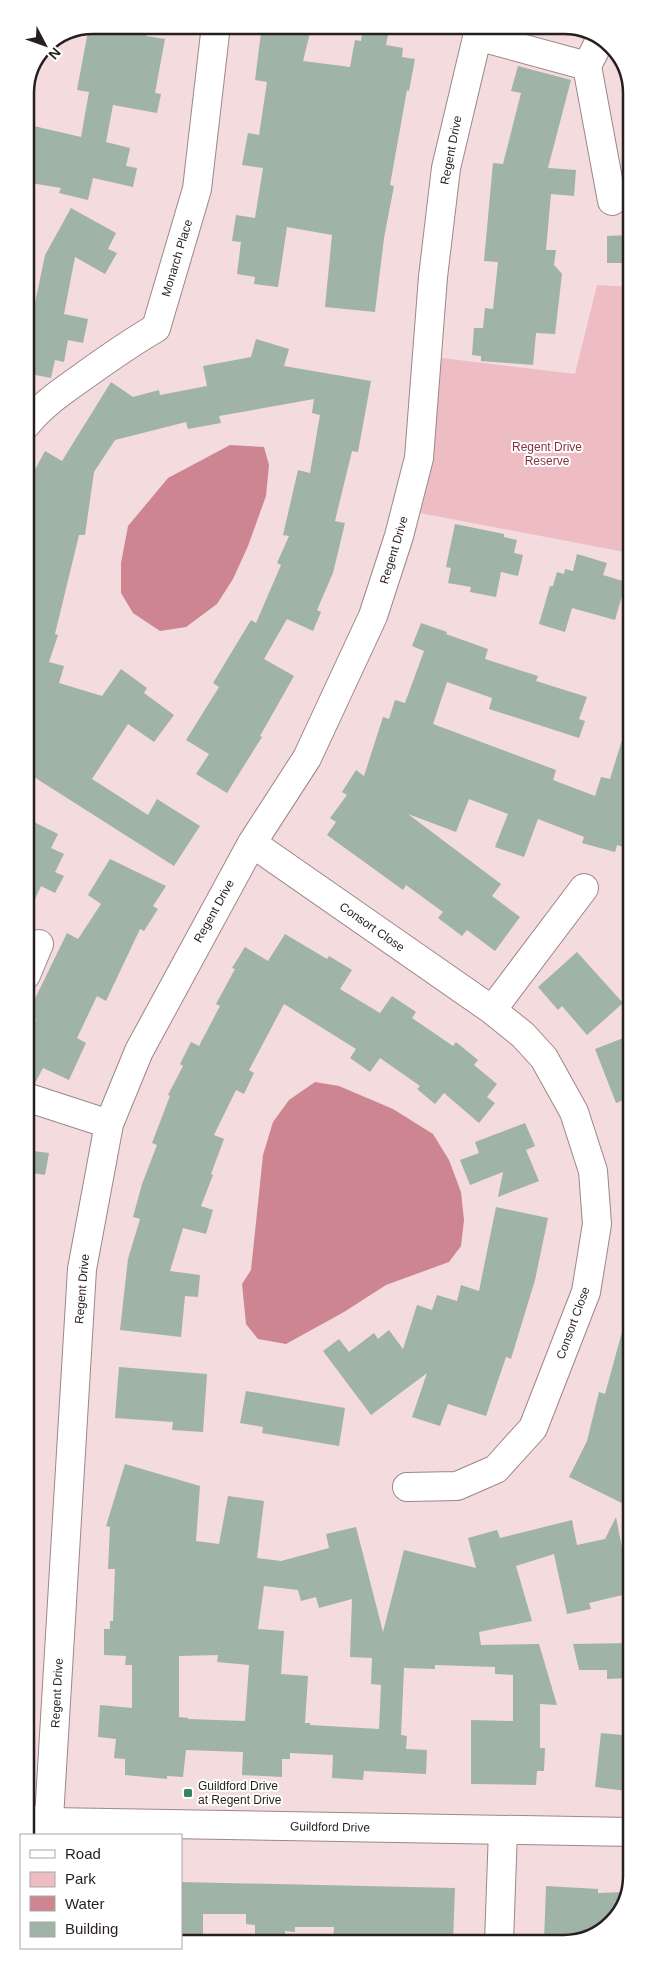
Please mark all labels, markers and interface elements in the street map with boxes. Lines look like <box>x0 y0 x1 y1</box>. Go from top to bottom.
north arrow <box>20 20 70 70</box>
text: N <box>45 44 64 63</box>
street label: Regent Drive <box>437 114 465 186</box>
street label: Monarch Place <box>159 217 195 298</box>
park label: Regent Drive Reserve <box>512 440 582 468</box>
street label: Regent Drive <box>377 514 411 586</box>
street label: Regent Drive <box>191 877 237 945</box>
street label: Consort Close <box>337 899 407 955</box>
street label: Regent Drive <box>72 1253 92 1324</box>
street label: Consort Close <box>553 1285 593 1361</box>
street label: Regent Drive <box>48 1657 66 1728</box>
place label: Guildford Drive at Regent Drive <box>198 1779 282 1807</box>
marker: Guildford Drive at Regent Drive <box>182 1787 194 1799</box>
street label: Guildford Drive <box>290 1819 370 1835</box>
legend <box>20 1834 182 1949</box>
text: Road <box>65 1845 101 1862</box>
text: Park <box>65 1870 96 1887</box>
text: Water <box>65 1895 104 1912</box>
text: Building <box>65 1920 118 1937</box>

